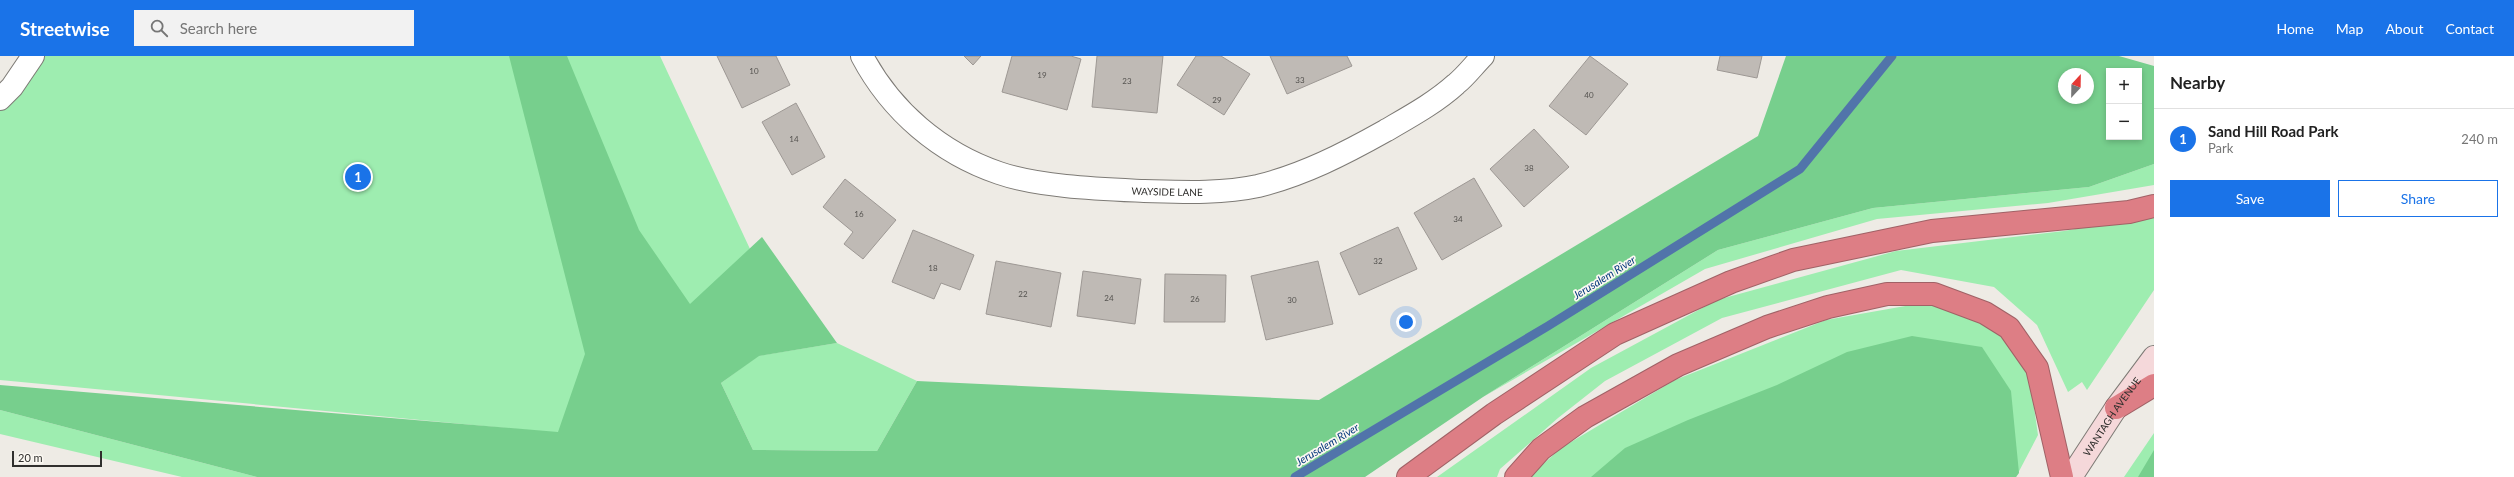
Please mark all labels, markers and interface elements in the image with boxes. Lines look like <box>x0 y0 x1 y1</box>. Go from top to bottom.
search box <box>134 10 414 46</box>
text: Streetwise <box>20 17 110 40</box>
icon: search <box>148 17 170 39</box>
text: Search here <box>180 19 257 37</box>
text: Home <box>2276 20 2314 37</box>
text: Map <box>2336 20 2363 37</box>
text: About <box>2385 20 2423 37</box>
text: Contact <box>2445 20 2494 37</box>
house number: 10 <box>749 66 759 76</box>
north arrow <box>2058 68 2094 104</box>
map controls <box>2106 68 2142 140</box>
button: + <box>2106 68 2142 104</box>
house number: 19 <box>1037 70 1047 80</box>
text: Nearby <box>2170 72 2225 93</box>
house number: 33 <box>1295 75 1305 85</box>
house number: 23 <box>1122 76 1132 86</box>
house number: 40 <box>1584 90 1594 100</box>
house number: 29 <box>1212 95 1222 105</box>
button: − <box>2106 104 2142 140</box>
text: Sand Hill Road Park <box>2208 122 2339 140</box>
text: 1 <box>2179 131 2187 147</box>
text: 240 m <box>2461 131 2498 147</box>
house number: 14 <box>789 134 799 144</box>
text: Park <box>2208 140 2233 156</box>
pin: 1 <box>345 162 371 192</box>
house number: 38 <box>1524 163 1534 173</box>
button: Save <box>2170 180 2330 217</box>
button: Share <box>2338 180 2498 217</box>
street label: WAYSIDE LANE <box>1131 184 1203 198</box>
house number: 16 <box>854 209 864 219</box>
house number: 34 <box>1453 214 1463 224</box>
water label: Jerusalem River <box>1570 253 1638 302</box>
house number: 32 <box>1373 256 1383 266</box>
house number: 18 <box>928 263 938 273</box>
house number: 22 <box>1018 289 1028 299</box>
house number: 24 <box>1104 293 1114 303</box>
house number: 26 <box>1190 294 1200 304</box>
house number: 30 <box>1287 295 1297 305</box>
your location <box>1396 312 1416 332</box>
street label: WANTAGH AVENUE <box>2080 374 2143 458</box>
water label: Jerusalem River <box>1292 420 1361 468</box>
scale bar <box>12 449 102 468</box>
text: 20 m <box>18 451 43 464</box>

